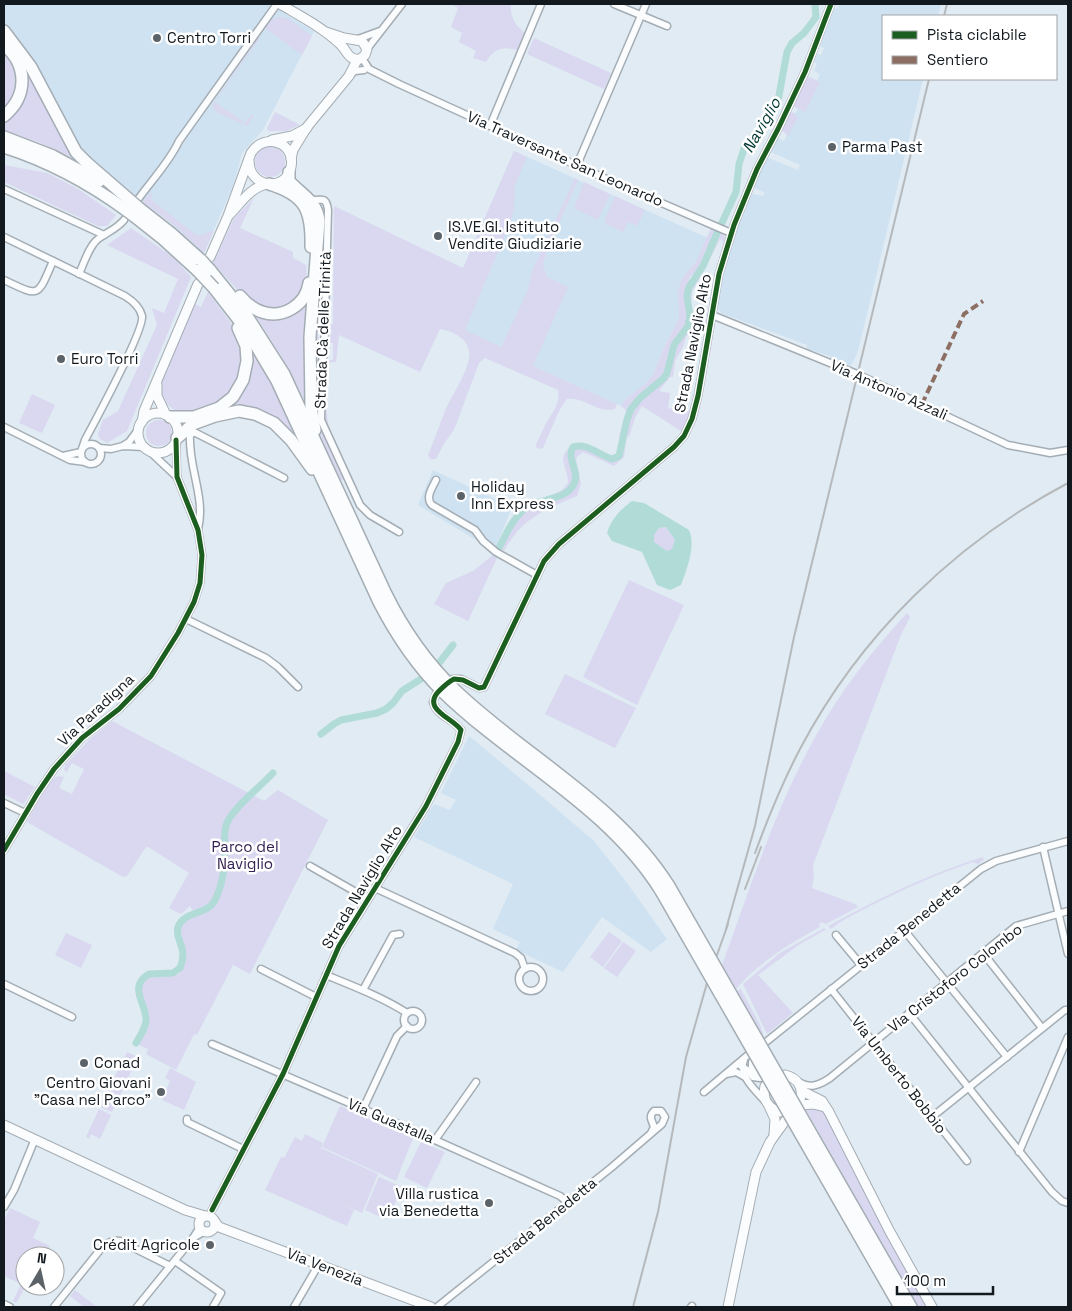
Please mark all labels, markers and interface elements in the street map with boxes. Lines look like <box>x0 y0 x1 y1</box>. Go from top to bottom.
legend <box>882 15 1057 80</box>
text: Pista ciclabile <box>927 25 1027 44</box>
place label: Centro Torri <box>167 28 251 47</box>
marker: Centro Torri <box>151 32 163 44</box>
text: Sentiero <box>927 50 988 69</box>
water label: Naviglio <box>737 93 786 156</box>
street label: Via Traversante San Leonardo <box>464 107 666 210</box>
place label: Parma Past <box>842 137 923 156</box>
marker: Parma Past <box>826 141 838 153</box>
place label: IS.VE.GI. Istituto Vendite Giudiziarie <box>448 217 582 253</box>
marker: IS.VE.GI. Istituto Vendite Giudiziarie <box>432 230 444 242</box>
street label: Strada Cà delle Trinità <box>310 250 335 409</box>
street label: Strada Naviglio Alto <box>670 272 715 414</box>
place label: Euro Torri <box>71 349 138 368</box>
marker: Euro Torri <box>55 353 67 365</box>
street label: Via Antonio Azzali <box>828 355 951 424</box>
place label: Holiday Inn Express <box>471 477 554 513</box>
marker: Holiday Inn Express <box>455 490 467 502</box>
street label: Via Paradigna <box>54 669 138 750</box>
street label: Strada Naviglio Alto <box>317 821 406 952</box>
park label: Parco del Naviglio <box>211 837 279 873</box>
street label: Strada Benedetta <box>853 878 965 973</box>
street label: Via Cristoforo Colombo <box>884 919 1026 1036</box>
street label: Via Umberto Bobbio <box>848 1012 951 1137</box>
place label: Conad <box>94 1053 140 1072</box>
marker: Conad <box>78 1057 90 1069</box>
place label: Centro Giovani "Casa nel Parco" <box>34 1073 151 1109</box>
marker: Centro Giovani "Casa nel Parco" <box>155 1086 167 1098</box>
street label: Via Guastalla <box>345 1094 438 1147</box>
street label: Strada Benedetta <box>489 1173 601 1268</box>
place label: Villa rustica via Benedetta <box>379 1184 479 1220</box>
marker: Villa rustica via Benedetta <box>483 1197 495 1209</box>
place label: Crédit Agricole <box>93 1235 200 1254</box>
marker: Crédit Agricole <box>204 1239 216 1251</box>
street label: Via Venezia <box>284 1243 367 1290</box>
north arrow <box>15 1246 65 1296</box>
text: N <box>36 1249 48 1268</box>
scale bar <box>897 1264 993 1296</box>
text: 100 m <box>904 1271 946 1290</box>

